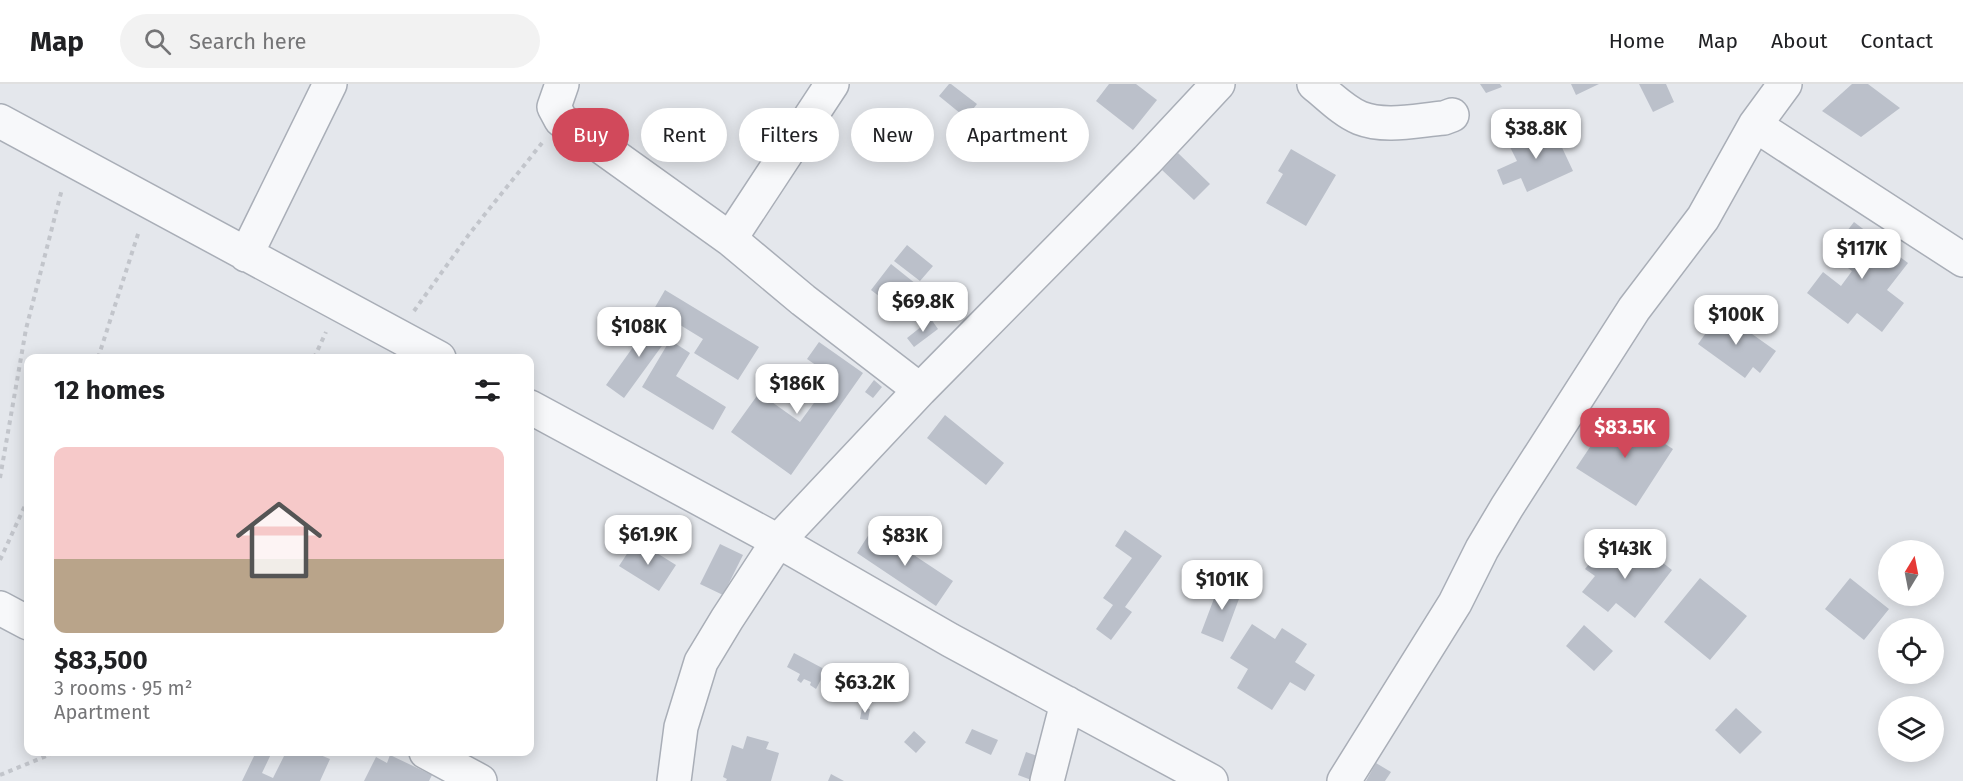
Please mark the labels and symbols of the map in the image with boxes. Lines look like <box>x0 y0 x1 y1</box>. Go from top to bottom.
pin: $38.8K <box>1487 109 1585 160</box>
pin: $117K <box>1820 229 1904 280</box>
pin: $69.8K <box>874 282 972 333</box>
pin: $100K <box>1694 295 1778 346</box>
pin: $108K <box>597 307 681 358</box>
pin: $186K <box>755 364 839 415</box>
pin: $83.5K <box>1576 408 1674 459</box>
pin: $61.9K <box>599 515 697 566</box>
pin: $83K <box>869 516 941 567</box>
pin: $143K <box>1583 529 1667 580</box>
north arrow <box>1878 540 1944 606</box>
pin: $101K <box>1180 560 1264 611</box>
pin: $63.2K <box>816 663 914 714</box>

